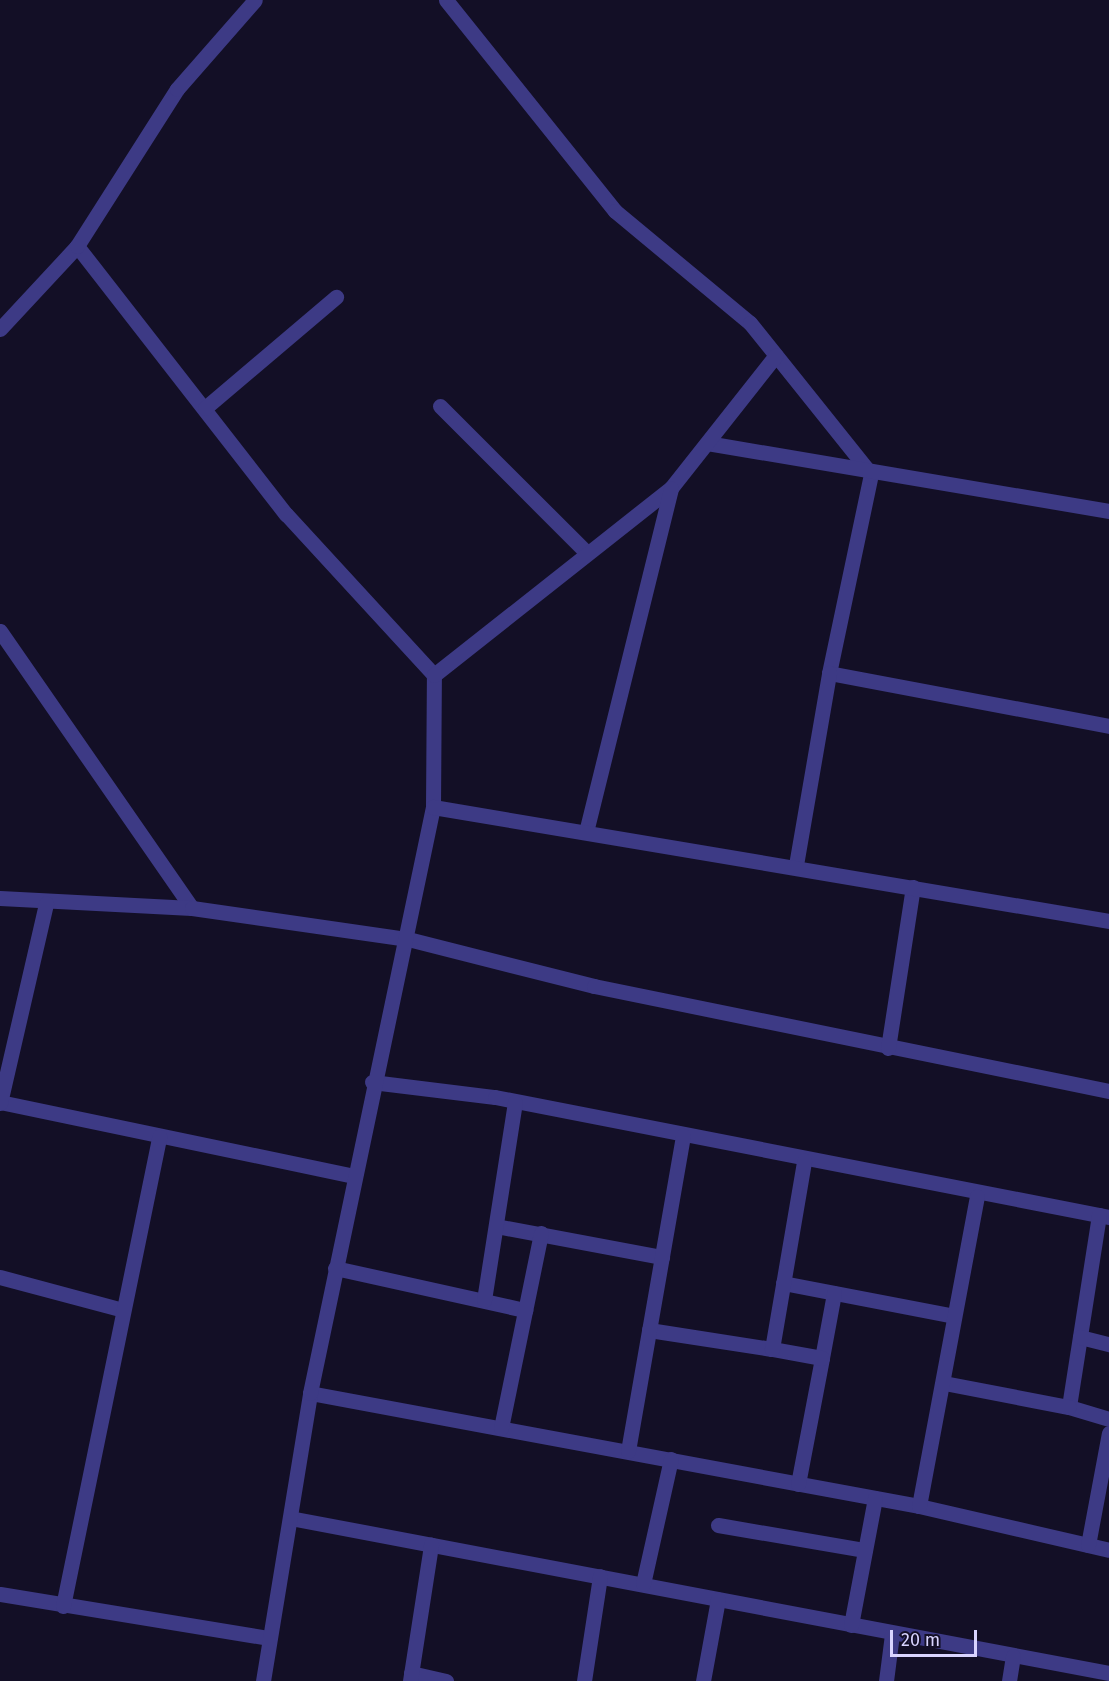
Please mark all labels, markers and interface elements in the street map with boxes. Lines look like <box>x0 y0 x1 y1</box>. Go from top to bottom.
scale bar <box>893 1618 980 1656</box>
text: 20 m <box>901 1629 940 1651</box>

